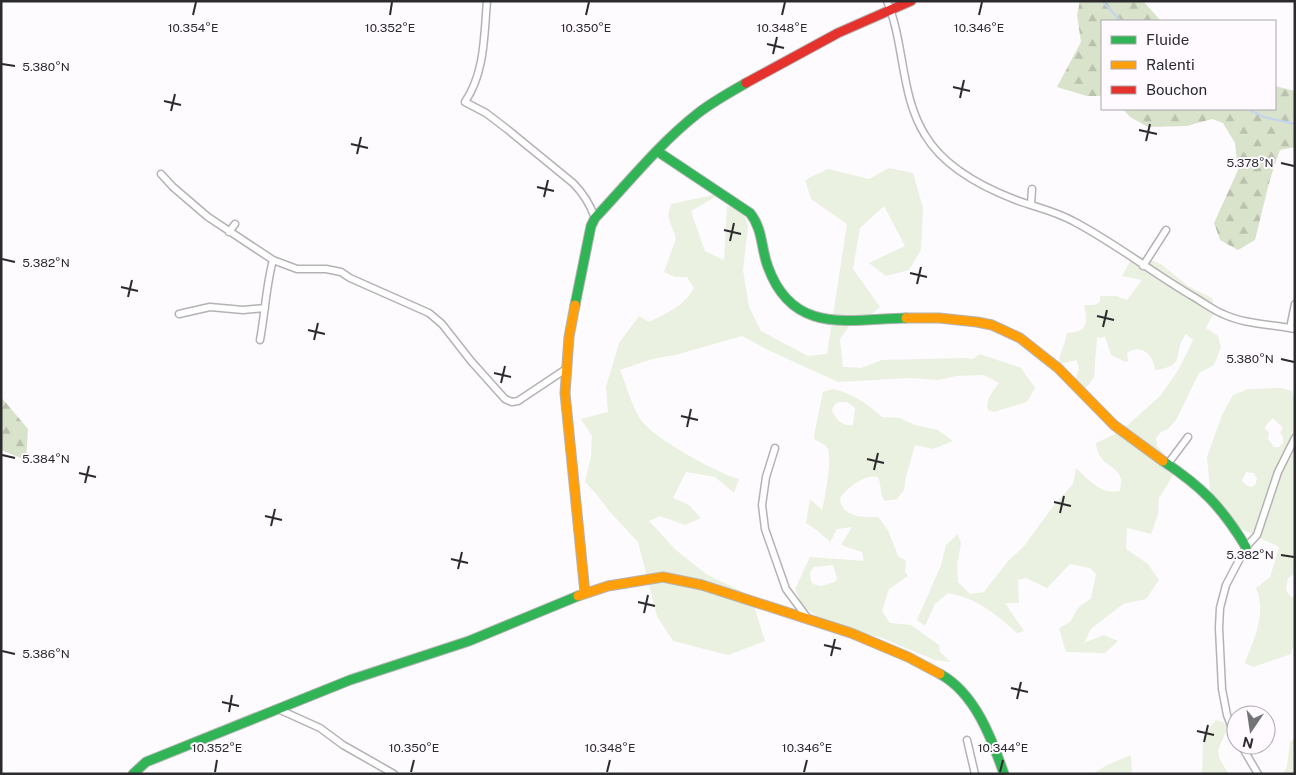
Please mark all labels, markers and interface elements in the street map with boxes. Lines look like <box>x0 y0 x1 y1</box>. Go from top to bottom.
legend <box>1101 20 1276 110</box>
text: 10.354°E <box>168 21 218 35</box>
text: 10.352°E <box>365 21 415 35</box>
text: 10.350°E <box>561 21 611 35</box>
text: 10.348°E <box>757 21 807 35</box>
text: 10.346°E <box>954 21 1004 35</box>
text: Fluide <box>1146 31 1189 48</box>
text: Ralenti <box>1146 56 1195 73</box>
text: 5.380°N <box>22 60 70 74</box>
text: Bouchon <box>1146 81 1207 98</box>
text: 5.378°N <box>1226 156 1274 170</box>
text: 5.382°N <box>22 256 70 270</box>
text: 5.380°N <box>1226 352 1274 366</box>
text: 5.384°N <box>22 452 70 466</box>
text: 5.382°N <box>1226 548 1274 562</box>
text: 5.386°N <box>22 647 70 661</box>
north arrow <box>1226 705 1276 755</box>
text: N <box>1241 734 1255 752</box>
text: 10.352°E <box>192 741 242 755</box>
text: 10.350°E <box>389 741 439 755</box>
text: 10.348°E <box>585 741 635 755</box>
text: 10.346°E <box>782 741 832 755</box>
text: 10.344°E <box>978 741 1028 755</box>

